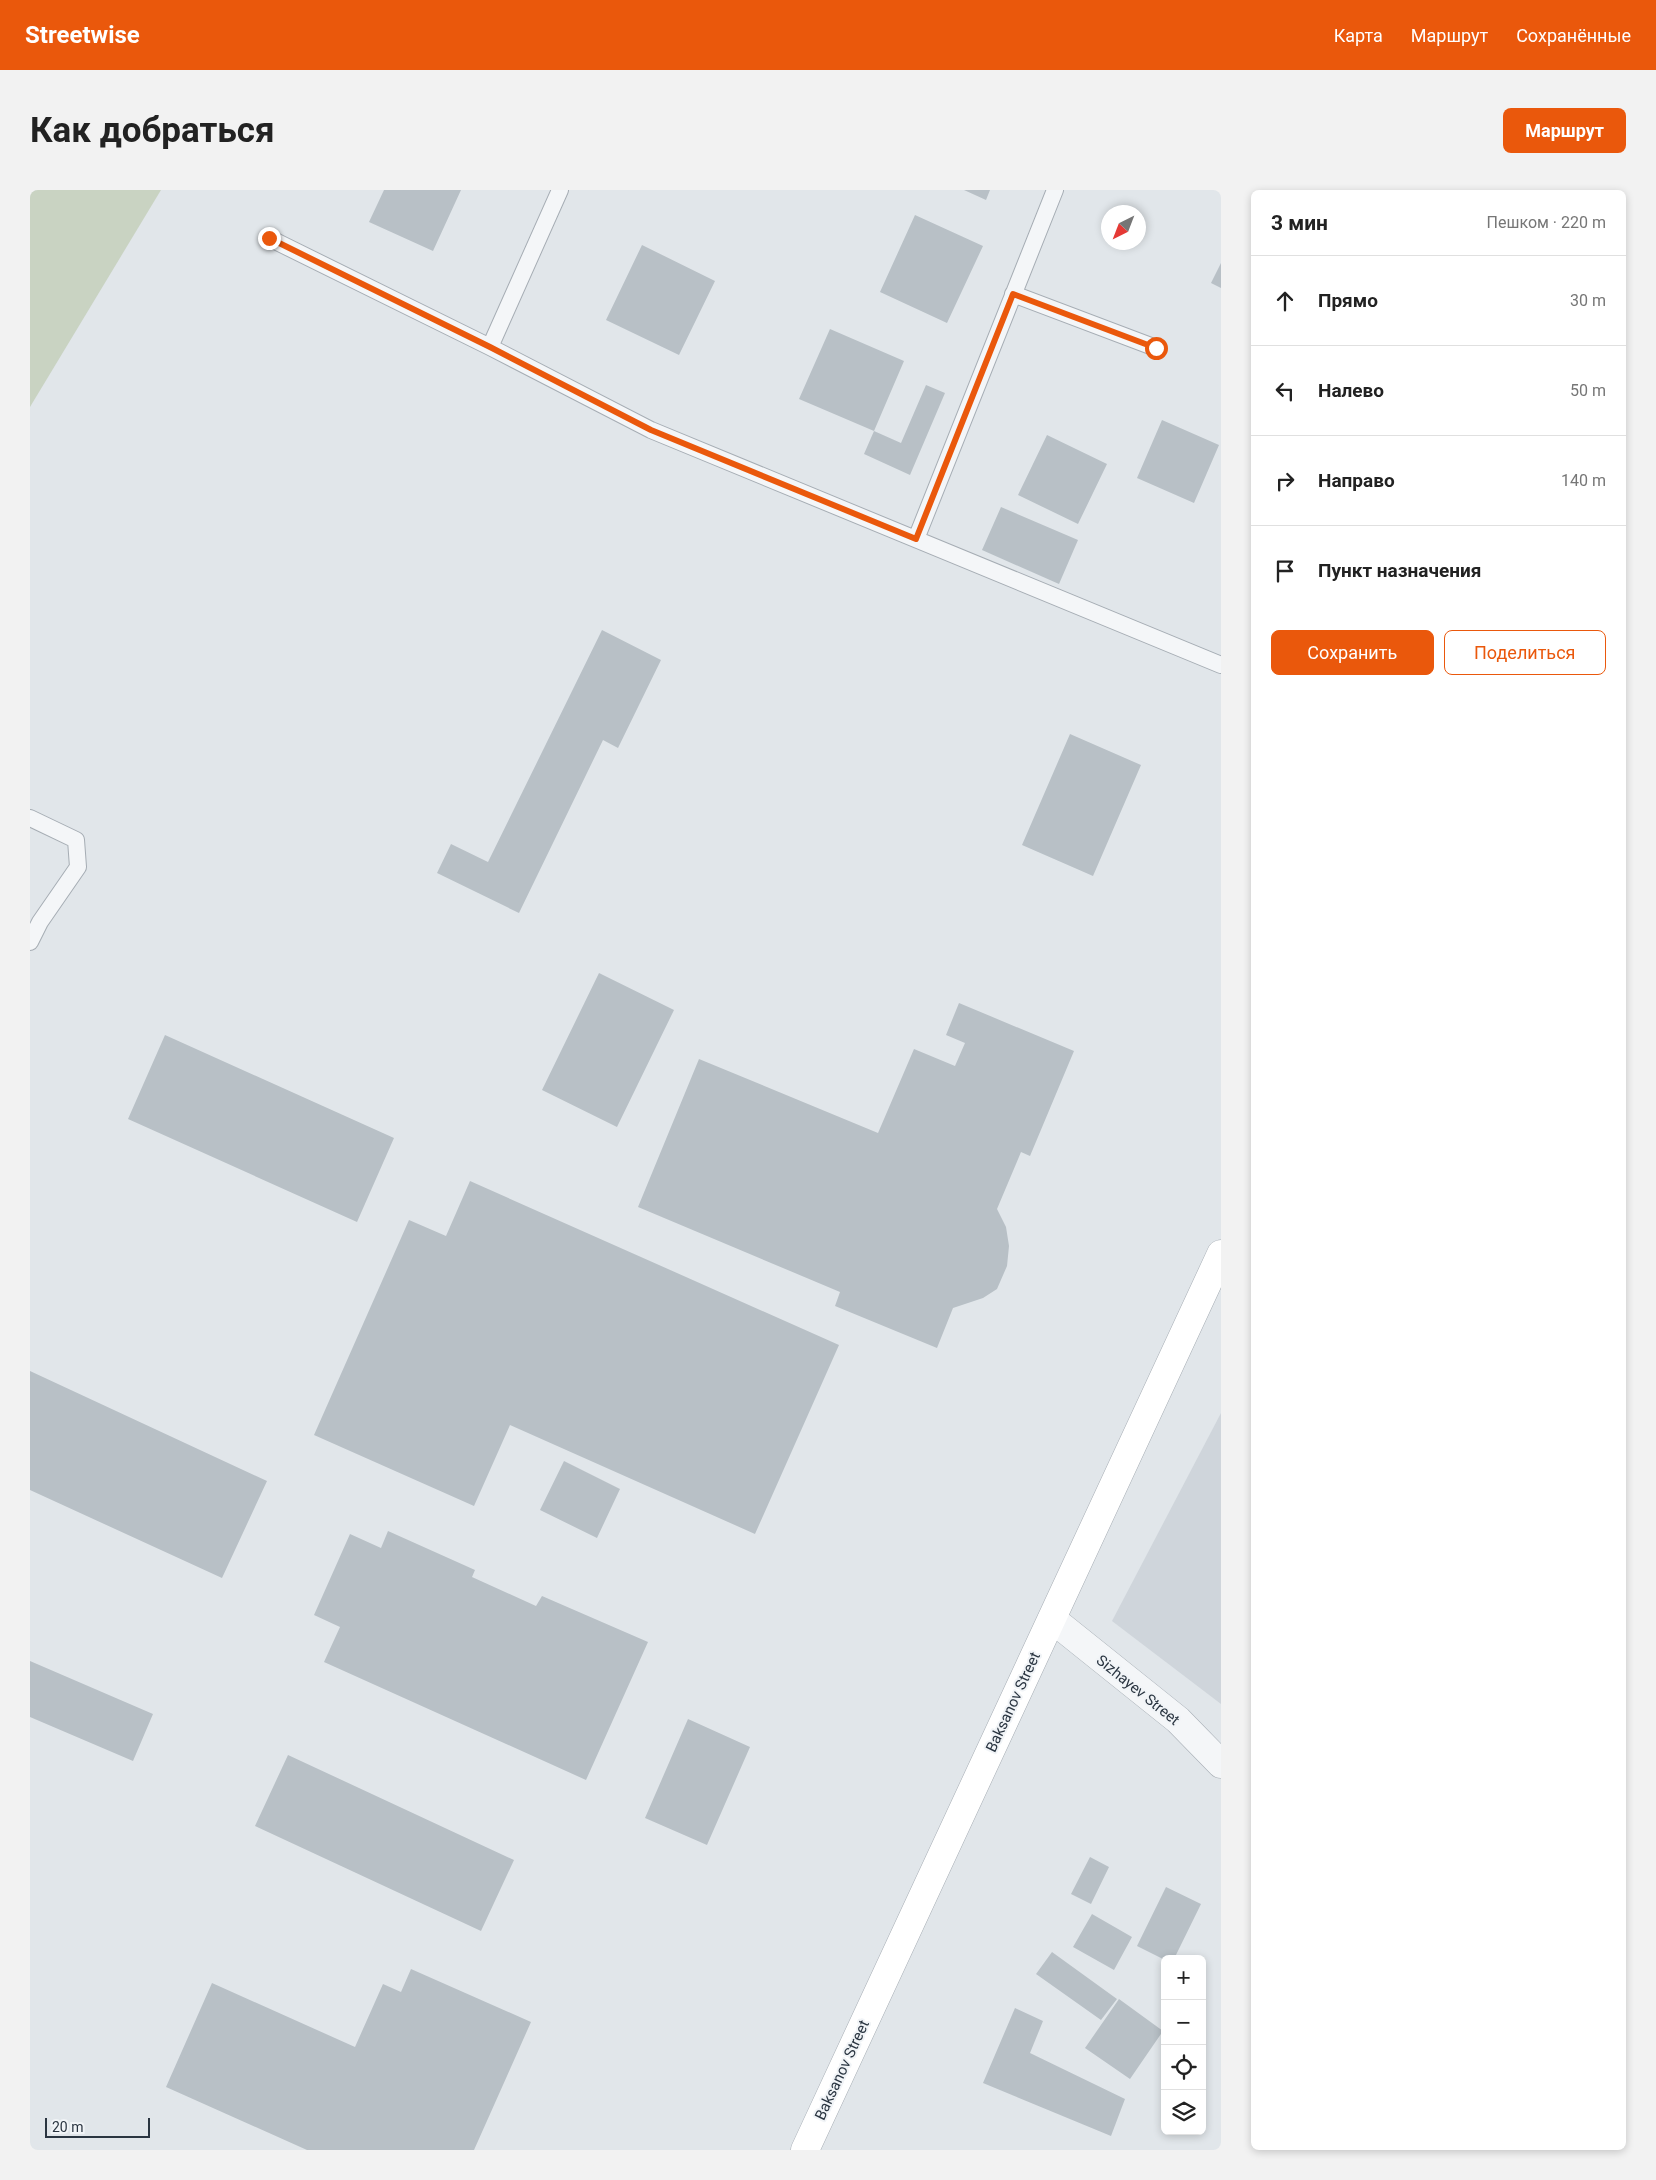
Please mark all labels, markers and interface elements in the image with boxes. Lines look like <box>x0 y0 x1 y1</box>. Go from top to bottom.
text: Streetwise <box>25 21 140 49</box>
text: Карта <box>1334 25 1383 46</box>
text: Маршрут <box>1411 25 1488 46</box>
text: Сохранённые <box>1516 25 1631 46</box>
button: Маршрут <box>1503 108 1626 153</box>
text: Как добраться <box>30 110 275 151</box>
north arrow <box>1101 205 1146 250</box>
text: 3 мин <box>1271 211 1328 235</box>
text: Пешком · 220 m <box>1487 213 1606 232</box>
route end <box>258 227 281 250</box>
icon: ahead <box>1271 287 1299 315</box>
text: Прямо <box>1318 289 1378 312</box>
text: 30 m <box>1570 291 1606 310</box>
route start <box>1145 337 1168 360</box>
icon: left <box>1271 377 1299 405</box>
text: Налево <box>1318 379 1384 402</box>
text: 50 m <box>1570 381 1606 400</box>
icon: right <box>1271 467 1299 495</box>
text: Направо <box>1318 469 1395 492</box>
text: 140 m <box>1561 471 1606 490</box>
icon: arrive <box>1271 557 1299 585</box>
text: Пункт назначения <box>1318 559 1481 582</box>
button: Сохранить <box>1271 630 1434 675</box>
button: Поделиться <box>1444 630 1606 675</box>
street label: Baksanov Street <box>982 1649 1044 1755</box>
street label: Sizhayev Street <box>1093 1651 1183 1729</box>
map controls <box>1161 1955 1206 2135</box>
button: + <box>1161 1955 1206 2000</box>
button: − <box>1161 2000 1206 2045</box>
street label: Baksanov Street <box>811 2017 873 2123</box>
button: locate <box>1161 2045 1206 2090</box>
button: layers <box>1161 2090 1206 2135</box>
scale bar <box>45 2115 150 2138</box>
text: 20 m <box>52 2119 84 2135</box>

